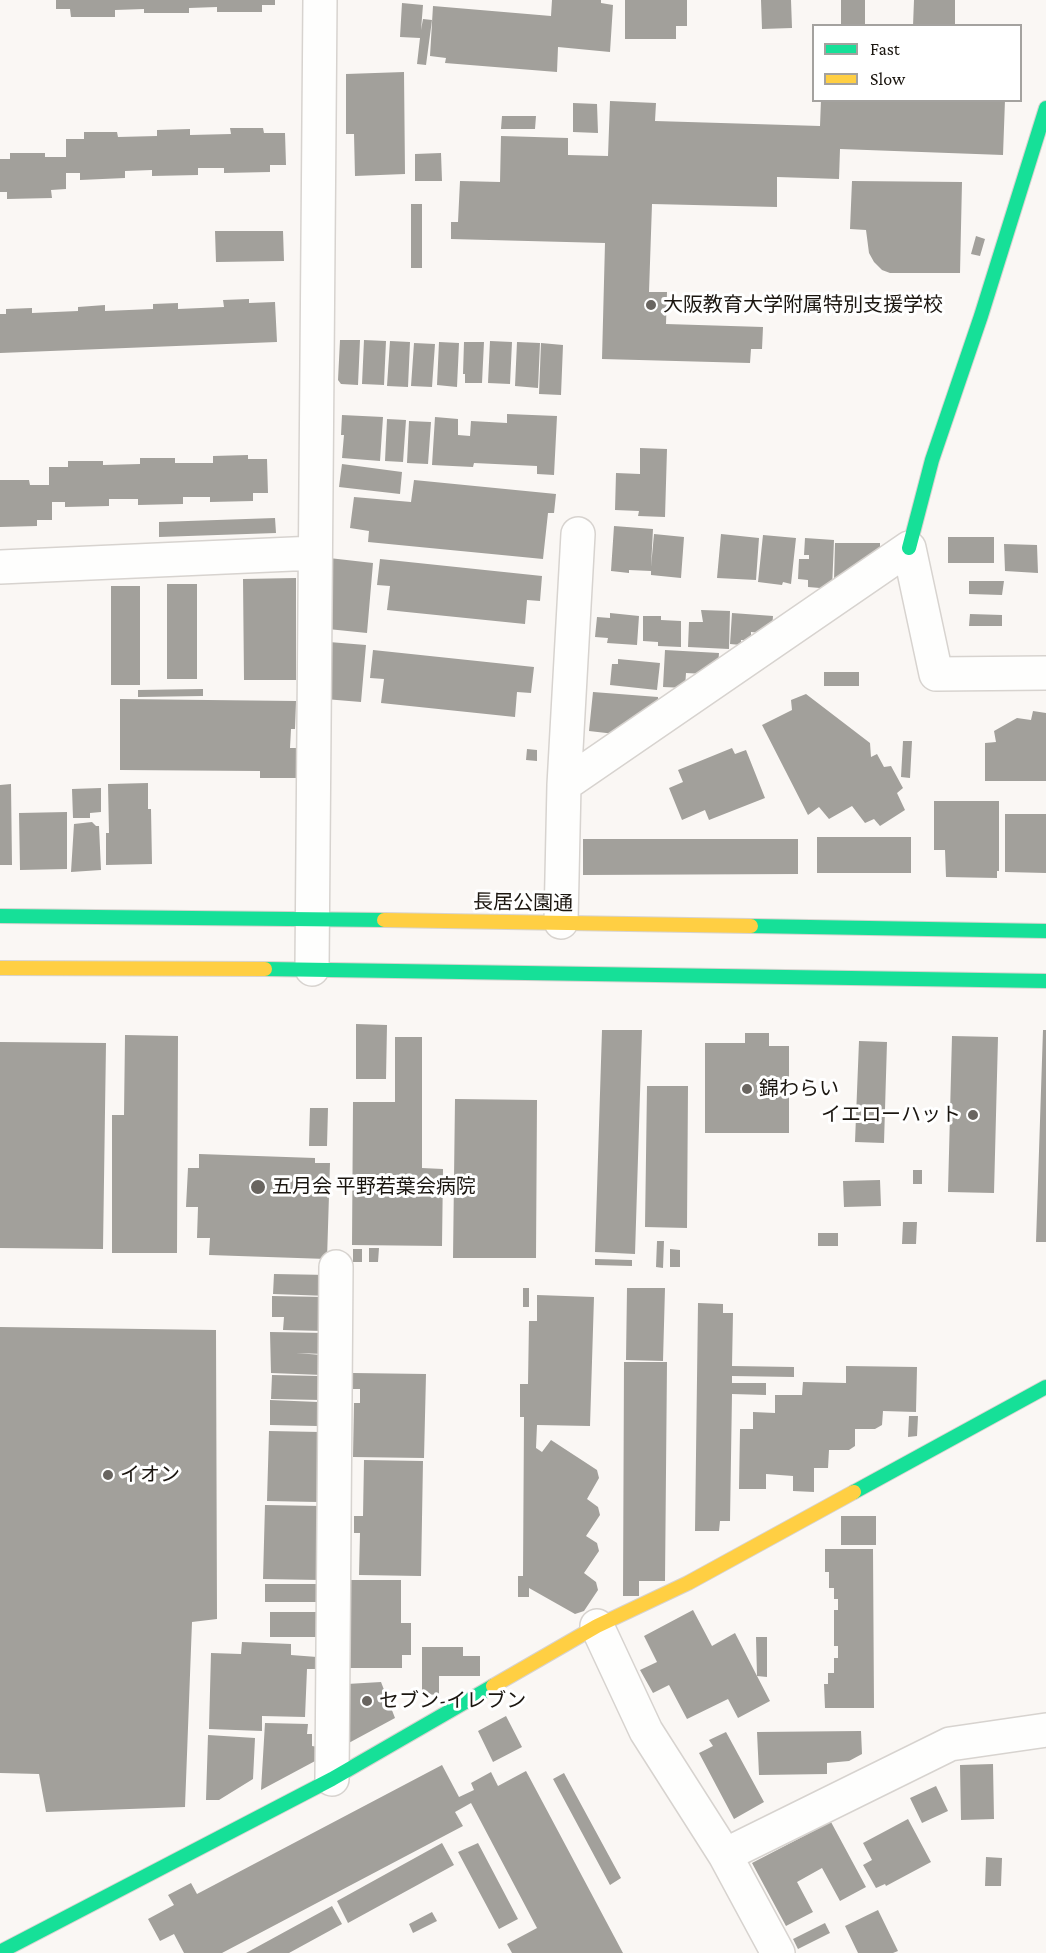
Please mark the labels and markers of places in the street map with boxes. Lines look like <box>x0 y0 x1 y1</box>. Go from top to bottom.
place label: 大阪教育大学附属特別支援学校 <box>663 293 943 317</box>
marker: 大阪教育大学附属特別支援学校 <box>644 298 658 312</box>
place label: 錦わらい <box>759 1077 839 1101</box>
marker: 錦わらい <box>740 1082 754 1096</box>
place label: イエローハット <box>821 1103 961 1127</box>
marker: イエローハット <box>966 1108 980 1122</box>
place label: 五月会 平野若葉会病院 <box>272 1175 476 1199</box>
marker: 五月会 平野若葉会病院 <box>249 1178 267 1196</box>
place label: イオン <box>120 1463 180 1487</box>
marker: イオン <box>101 1468 115 1482</box>
place label: セブン-イレブン <box>379 1689 526 1713</box>
marker: セブン-イレブン <box>360 1694 374 1708</box>

